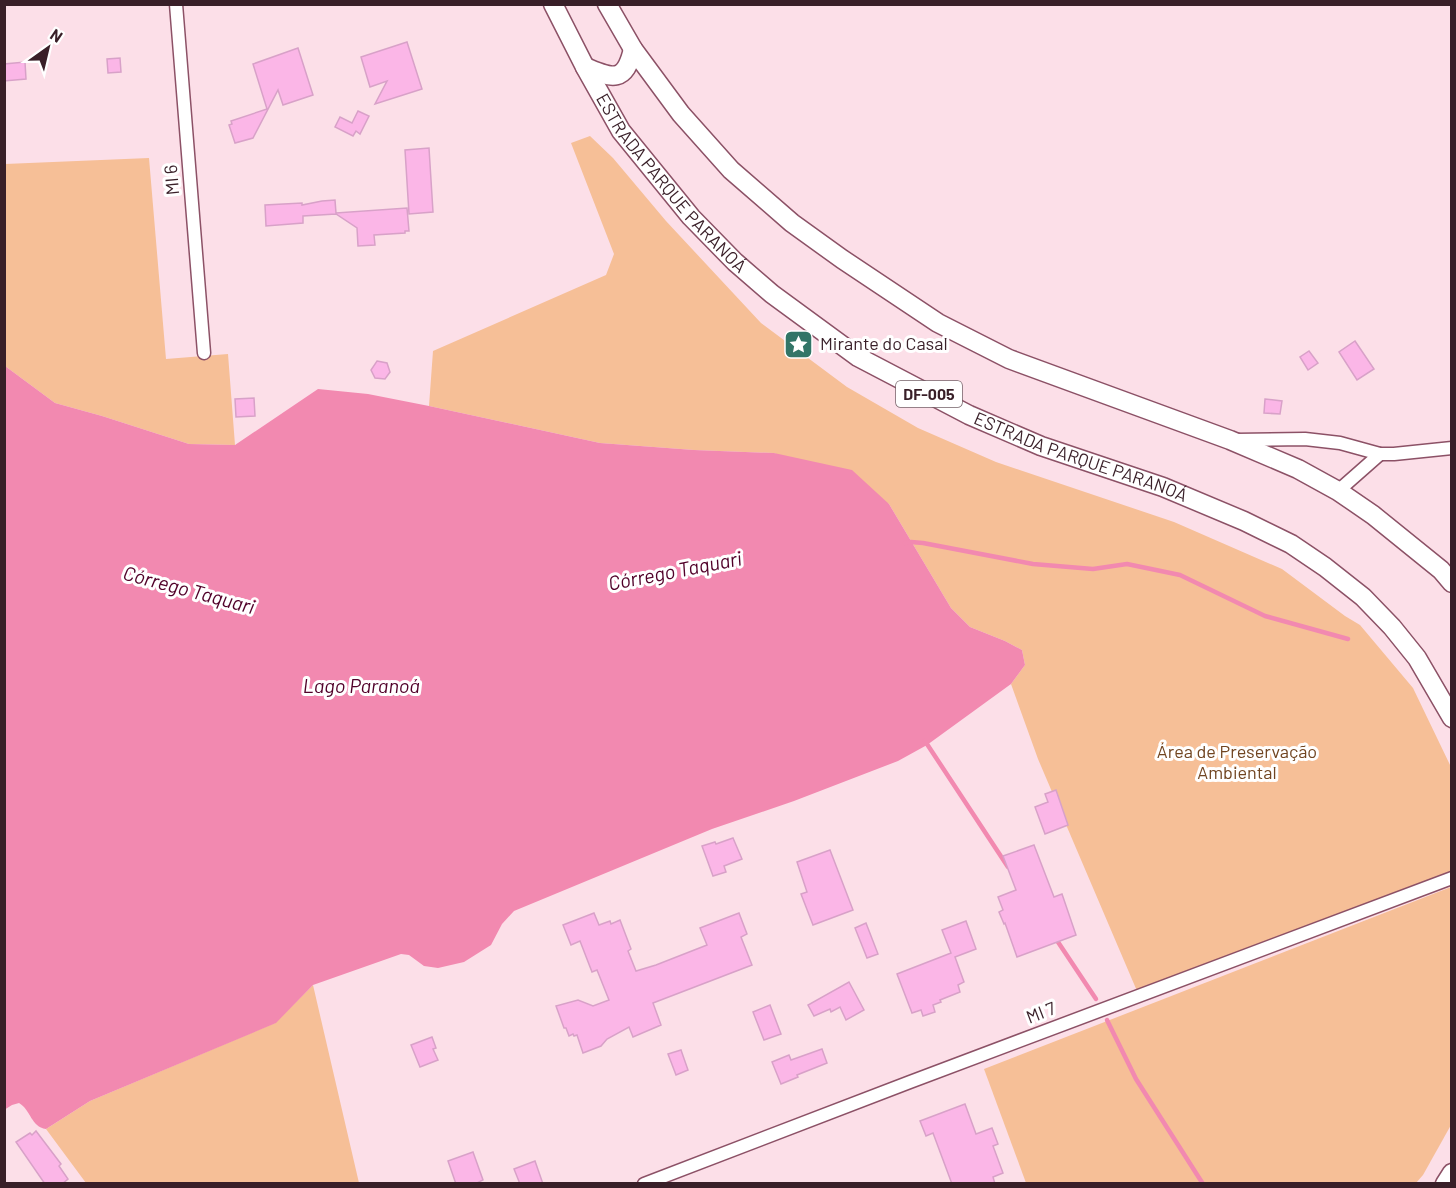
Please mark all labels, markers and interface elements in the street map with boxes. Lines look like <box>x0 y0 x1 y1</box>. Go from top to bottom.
north arrow <box>18 18 78 78</box>
text: N <box>47 24 66 46</box>
street label: ESTRADA PARQUE PARANOÁ <box>592 89 751 277</box>
street label: MI 6 <box>159 164 183 196</box>
place icon: Mirante do Casal <box>783 328 815 360</box>
place label: Mirante do Casal <box>820 332 948 354</box>
road number: DF-005 <box>896 381 962 407</box>
street label: ESTRADA PARQUE PARANOÁ <box>971 406 1191 506</box>
water label: Córrego Taquari <box>606 545 744 595</box>
water label: Córrego Taquari <box>121 560 258 618</box>
water label: Lago Paranoá <box>303 673 419 697</box>
park label: Área de Preservação Ambiental <box>1157 740 1317 783</box>
street label: MI 7 <box>1023 996 1059 1028</box>

